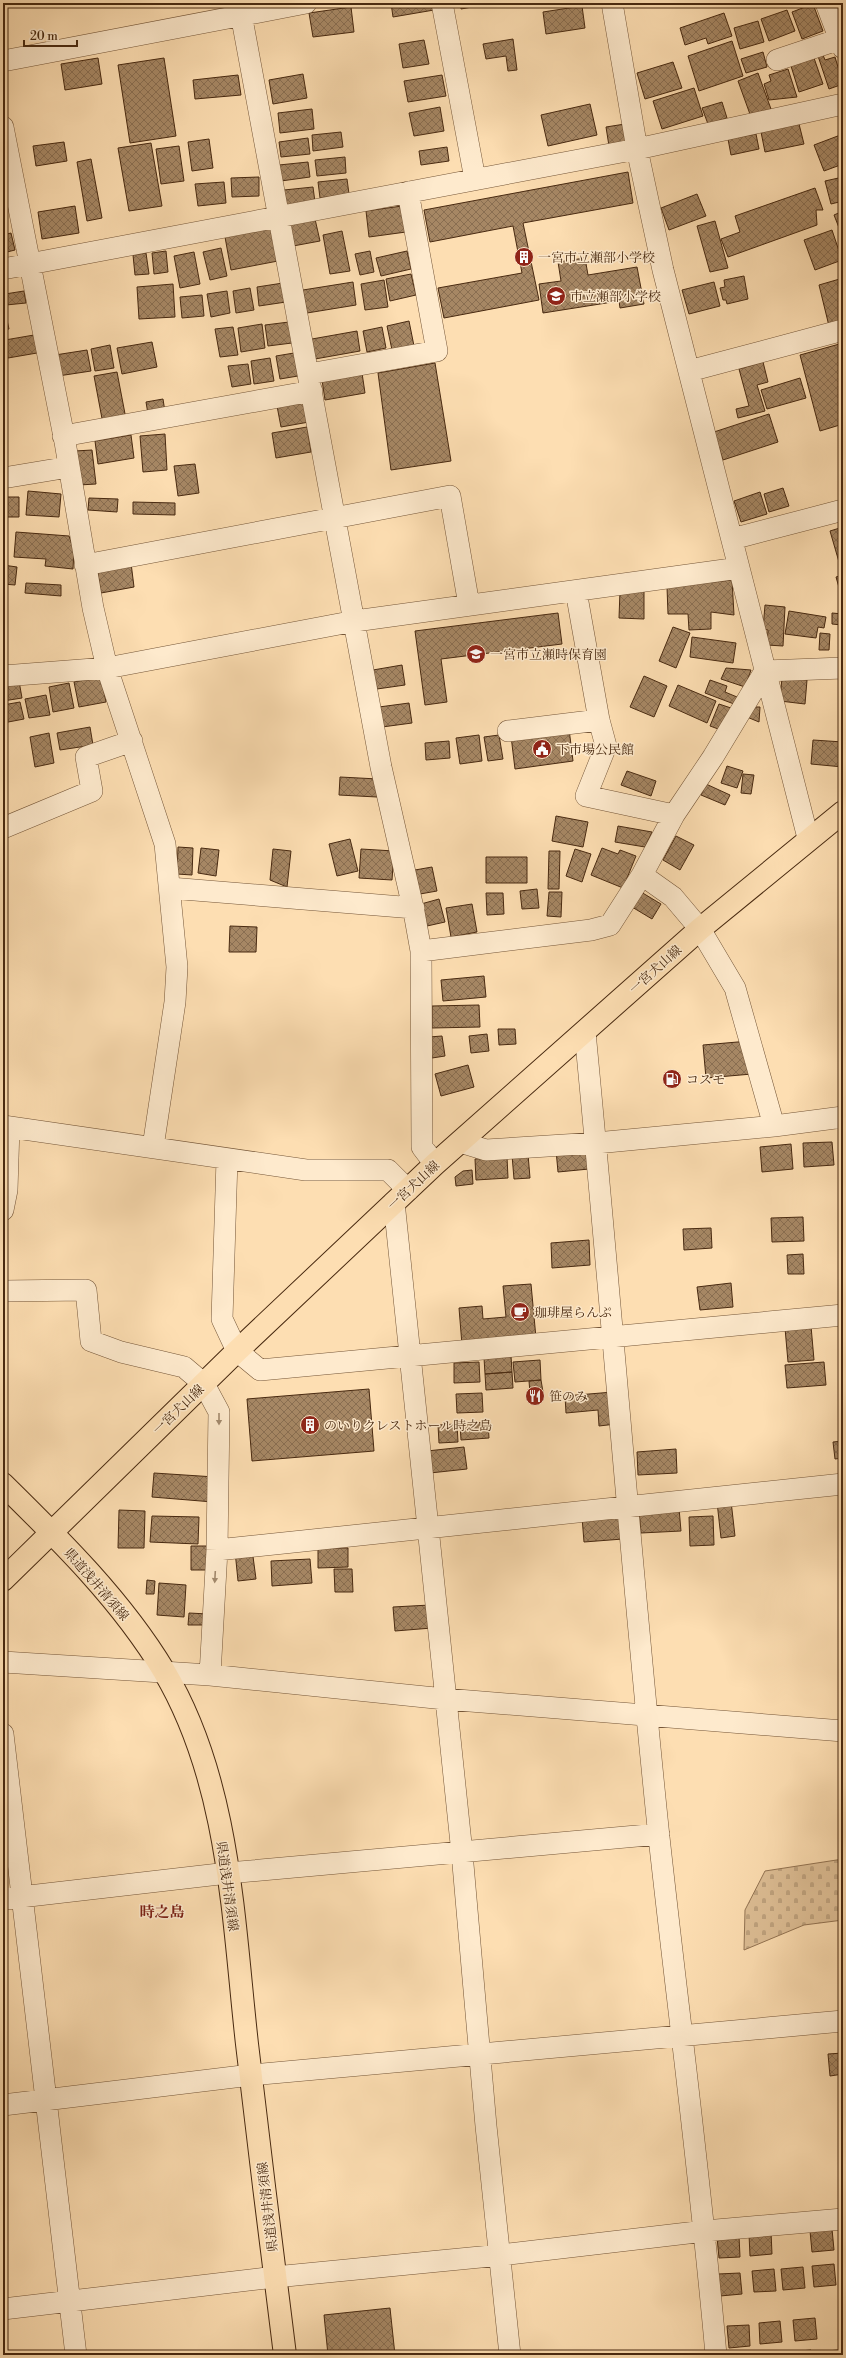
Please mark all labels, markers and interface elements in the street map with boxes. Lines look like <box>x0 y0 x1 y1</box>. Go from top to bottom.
scale bar <box>24 22 77 48</box>
text: 20 m <box>30 29 58 44</box>
building icon: 一宮市立瀬部小学校 <box>513 246 535 268</box>
place label: 一宮市立瀬部小学校 <box>538 250 655 266</box>
school or university icon: 市立瀬部小学校 <box>545 285 567 307</box>
place label: 市立瀬部小学校 <box>570 289 661 305</box>
school or university icon: 一宮市立瀬時保育園 <box>465 643 487 665</box>
place label: 一宮市立瀬時保育園 <box>490 647 607 663</box>
public building icon: 下市場公民館 <box>531 738 553 760</box>
place label: 下市場公民館 <box>556 742 634 758</box>
street label: 一宮犬山線 <box>626 942 685 997</box>
fuel station icon: コスモ <box>661 1068 683 1090</box>
place label: コスモ <box>686 1072 725 1088</box>
street label: 一宮犬山線 <box>384 1158 443 1214</box>
cafe icon: 珈琲屋らんぷ <box>509 1301 531 1323</box>
place label: 珈琲屋らんぷ <box>534 1305 612 1321</box>
street label: 一宮犬山線 <box>150 1381 208 1438</box>
restaurant icon: 笹のみ <box>524 1385 546 1407</box>
place label: 笹のみ <box>549 1389 588 1405</box>
one-way arrow <box>216 1413 222 1426</box>
building icon: のいりクレストホール時之島 <box>299 1414 321 1436</box>
place label: のいりクレストホール時之島 <box>324 1418 492 1434</box>
street label: 県道浅井清須線 <box>60 1545 132 1624</box>
one-way arrow <box>212 1571 219 1583</box>
street label: 県道浅井清須線 <box>213 1840 241 1932</box>
district label: 時之島 <box>139 1903 185 1922</box>
street label: 県道浅井清須線 <box>255 2161 281 2253</box>

